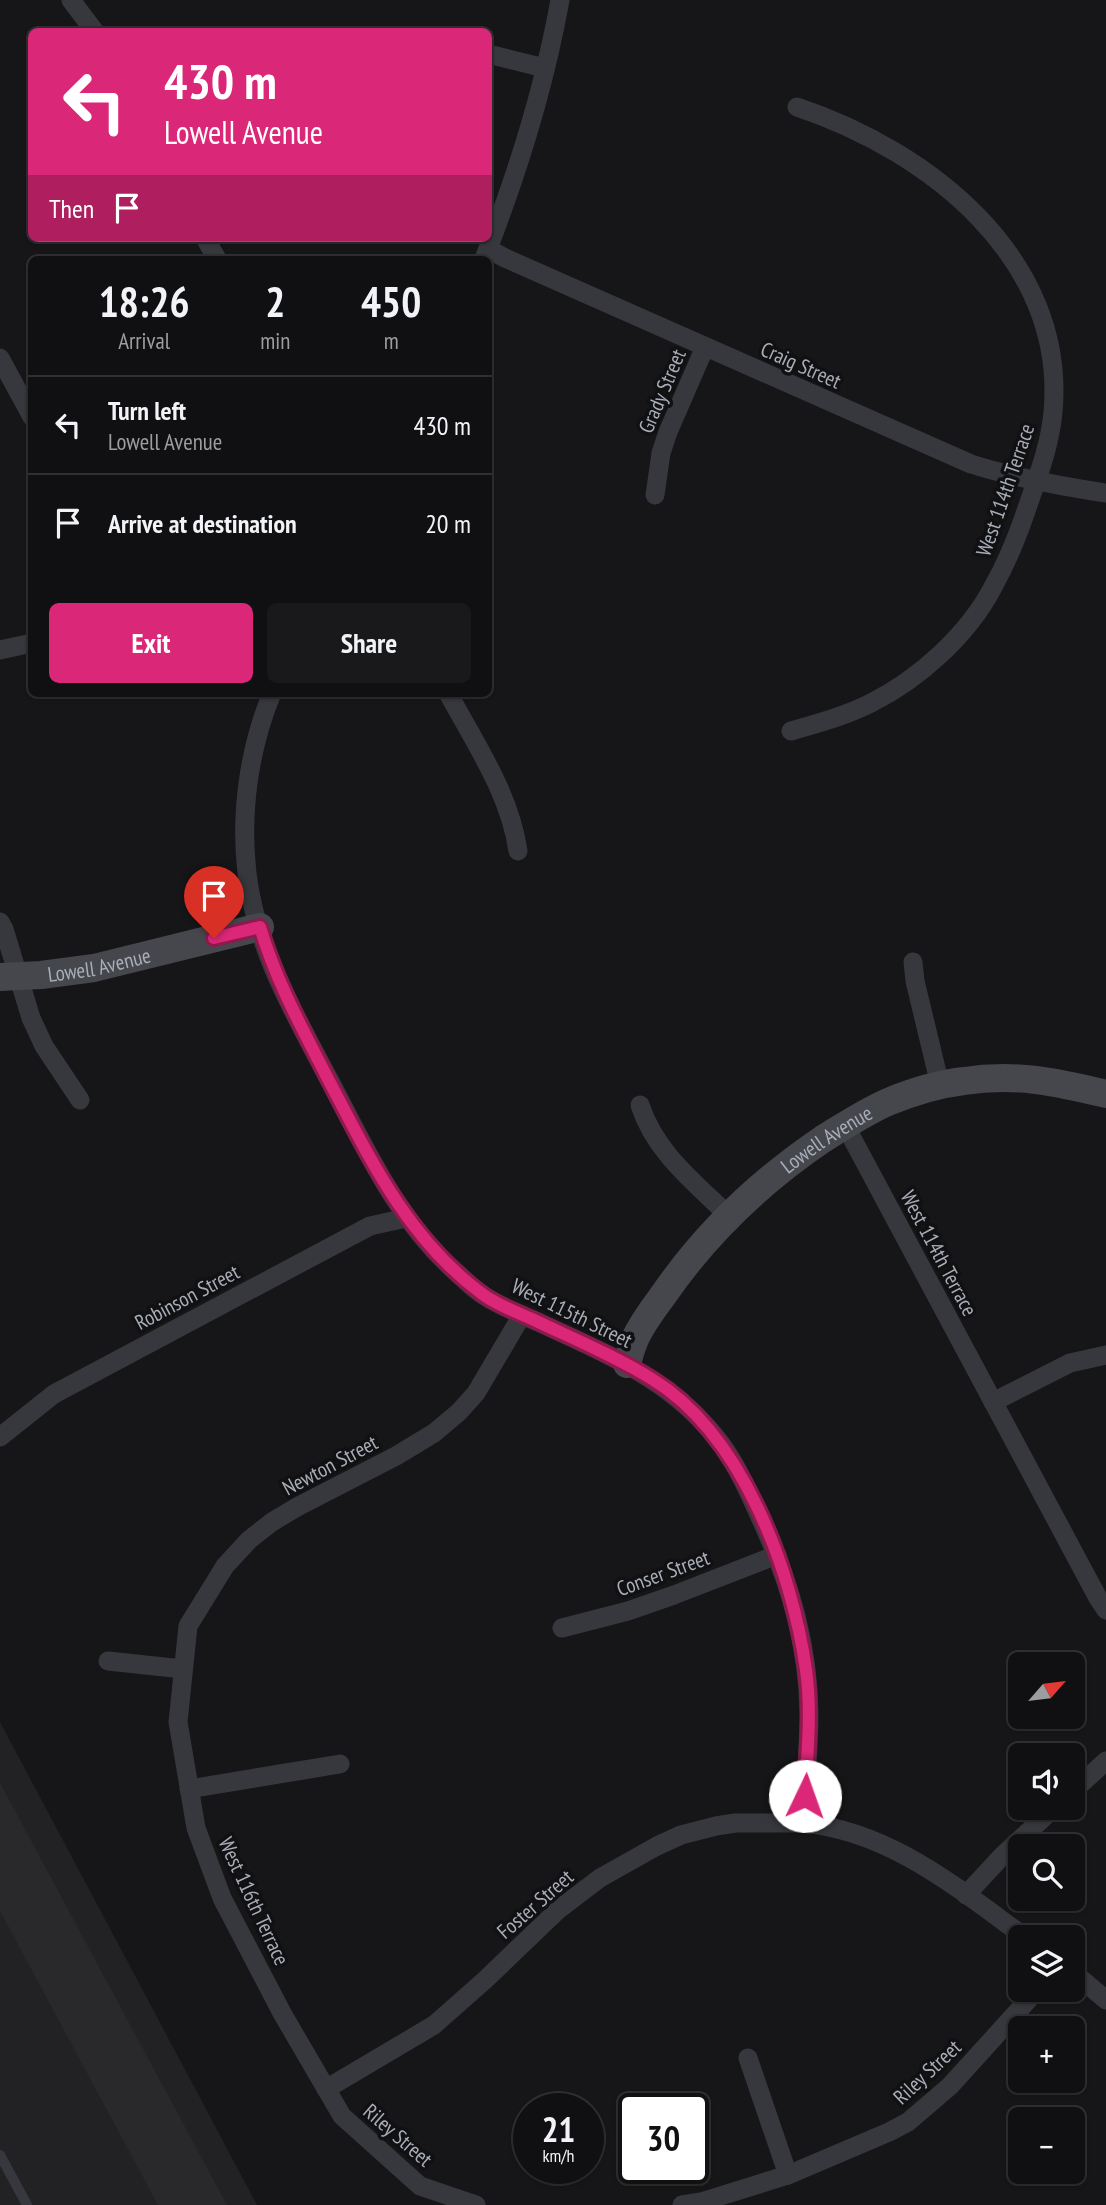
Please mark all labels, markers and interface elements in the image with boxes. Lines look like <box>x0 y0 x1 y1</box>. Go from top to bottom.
text: 430 m <box>164 49 277 113</box>
icon: left <box>49 56 140 147</box>
text: Lowell Avenue <box>164 111 323 153</box>
icon: arrive <box>108 189 146 227</box>
text: Then <box>49 192 94 225</box>
text: 18:26 <box>99 274 190 329</box>
text: 2 <box>265 274 285 329</box>
text: 450 <box>361 274 421 329</box>
text: Arrival <box>118 326 170 355</box>
text: min <box>260 326 290 355</box>
text: m <box>384 326 399 355</box>
street label: Craig Street <box>757 335 846 395</box>
street label: Grady Street <box>632 345 692 437</box>
text: Turn left <box>108 394 186 427</box>
icon: left <box>49 406 87 444</box>
text: 430 m <box>413 409 471 442</box>
street label: West 114th Terrace <box>970 420 1040 560</box>
text: Lowell Avenue <box>108 427 222 456</box>
icon: arrive <box>49 504 87 542</box>
text: Arrive at destination <box>108 507 297 540</box>
text: 20 m <box>425 507 471 540</box>
button: Exit <box>49 603 253 683</box>
button: Share <box>267 603 471 683</box>
pin <box>184 866 244 938</box>
icon: arrive <box>195 877 233 915</box>
street label: Lowell Avenue <box>46 941 153 988</box>
street label: Lowell Avenue <box>775 1099 877 1179</box>
street label: West 114th Terrace <box>895 1186 983 1320</box>
street label: Robinson Street <box>130 1258 244 1336</box>
street label: West 115th Street <box>507 1272 637 1354</box>
street label: Newton Street <box>278 1429 382 1501</box>
street label: Conser Street <box>613 1544 713 1602</box>
north arrow <box>1008 1652 1085 1729</box>
map controls <box>1008 1652 1085 2184</box>
button: sound <box>1008 1743 1085 1820</box>
position arrow <box>768 1759 842 1833</box>
street label: West 116th Terrace <box>213 1833 295 1969</box>
button: search <box>1008 1834 1085 1911</box>
street label: Foster Street <box>491 1863 579 1945</box>
button: layers <box>1008 1925 1085 2002</box>
button: + <box>1008 2016 1085 2093</box>
street label: Riley Street <box>887 2034 967 2110</box>
speed limit sign: 30 <box>618 2093 709 2184</box>
street label: Riley Street <box>358 2098 438 2173</box>
text: 21 <box>542 2106 575 2152</box>
button: − <box>1008 2107 1085 2184</box>
text: km/h <box>543 2144 574 2167</box>

